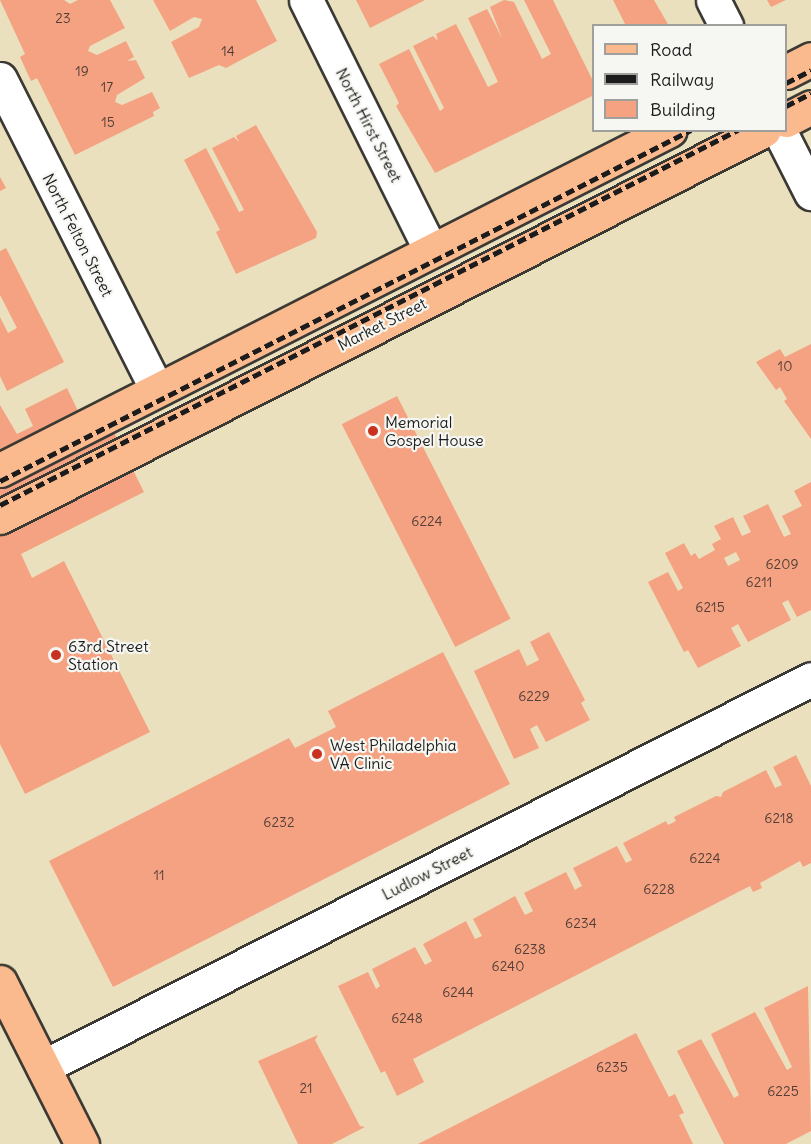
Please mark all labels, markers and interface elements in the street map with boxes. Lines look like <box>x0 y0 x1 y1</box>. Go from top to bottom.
house number: 23 <box>55 10 71 26</box>
legend <box>592 24 787 132</box>
text: Road <box>650 38 692 61</box>
house number: 14 <box>221 43 235 59</box>
house number: 19 <box>75 63 89 79</box>
street label: North Hirst Street <box>332 65 406 185</box>
text: Railway <box>650 68 714 91</box>
house number: 17 <box>101 79 113 95</box>
text: Building <box>650 98 715 121</box>
house number: 15 <box>101 114 115 130</box>
street label: North Felton Street <box>39 170 117 300</box>
street label: Market Street <box>334 293 430 355</box>
house number: 10 <box>778 358 792 374</box>
place label: Memorial Gospel House <box>385 412 484 450</box>
marker: Memorial Gospel House <box>366 424 380 438</box>
house number: 6224 <box>411 513 443 529</box>
house number: 6209 <box>765 556 799 572</box>
house number: 6211 <box>746 574 772 590</box>
house number: 6215 <box>695 599 725 615</box>
place label: 63rd Street Station <box>68 636 149 674</box>
marker: 63rd Street Station <box>49 648 63 662</box>
house number: 6229 <box>518 688 550 704</box>
place label: West Philadelphia VA Clinic <box>330 735 457 773</box>
marker: West Philadelphia VA Clinic <box>308 745 326 763</box>
house number: 6218 <box>764 810 794 826</box>
house number: 6232 <box>263 814 295 830</box>
street label: Ludlow Street <box>379 842 475 904</box>
house number: 6224 <box>689 850 721 866</box>
house number: 11 <box>153 867 165 883</box>
house number: 6228 <box>643 881 675 897</box>
house number: 6234 <box>565 915 597 931</box>
house number: 6238 <box>514 941 546 957</box>
house number: 6240 <box>492 958 524 974</box>
house number: 6244 <box>442 984 474 1000</box>
house number: 6248 <box>391 1010 423 1026</box>
house number: 6235 <box>596 1059 628 1075</box>
house number: 21 <box>299 1080 313 1096</box>
house number: 6225 <box>767 1083 799 1099</box>

